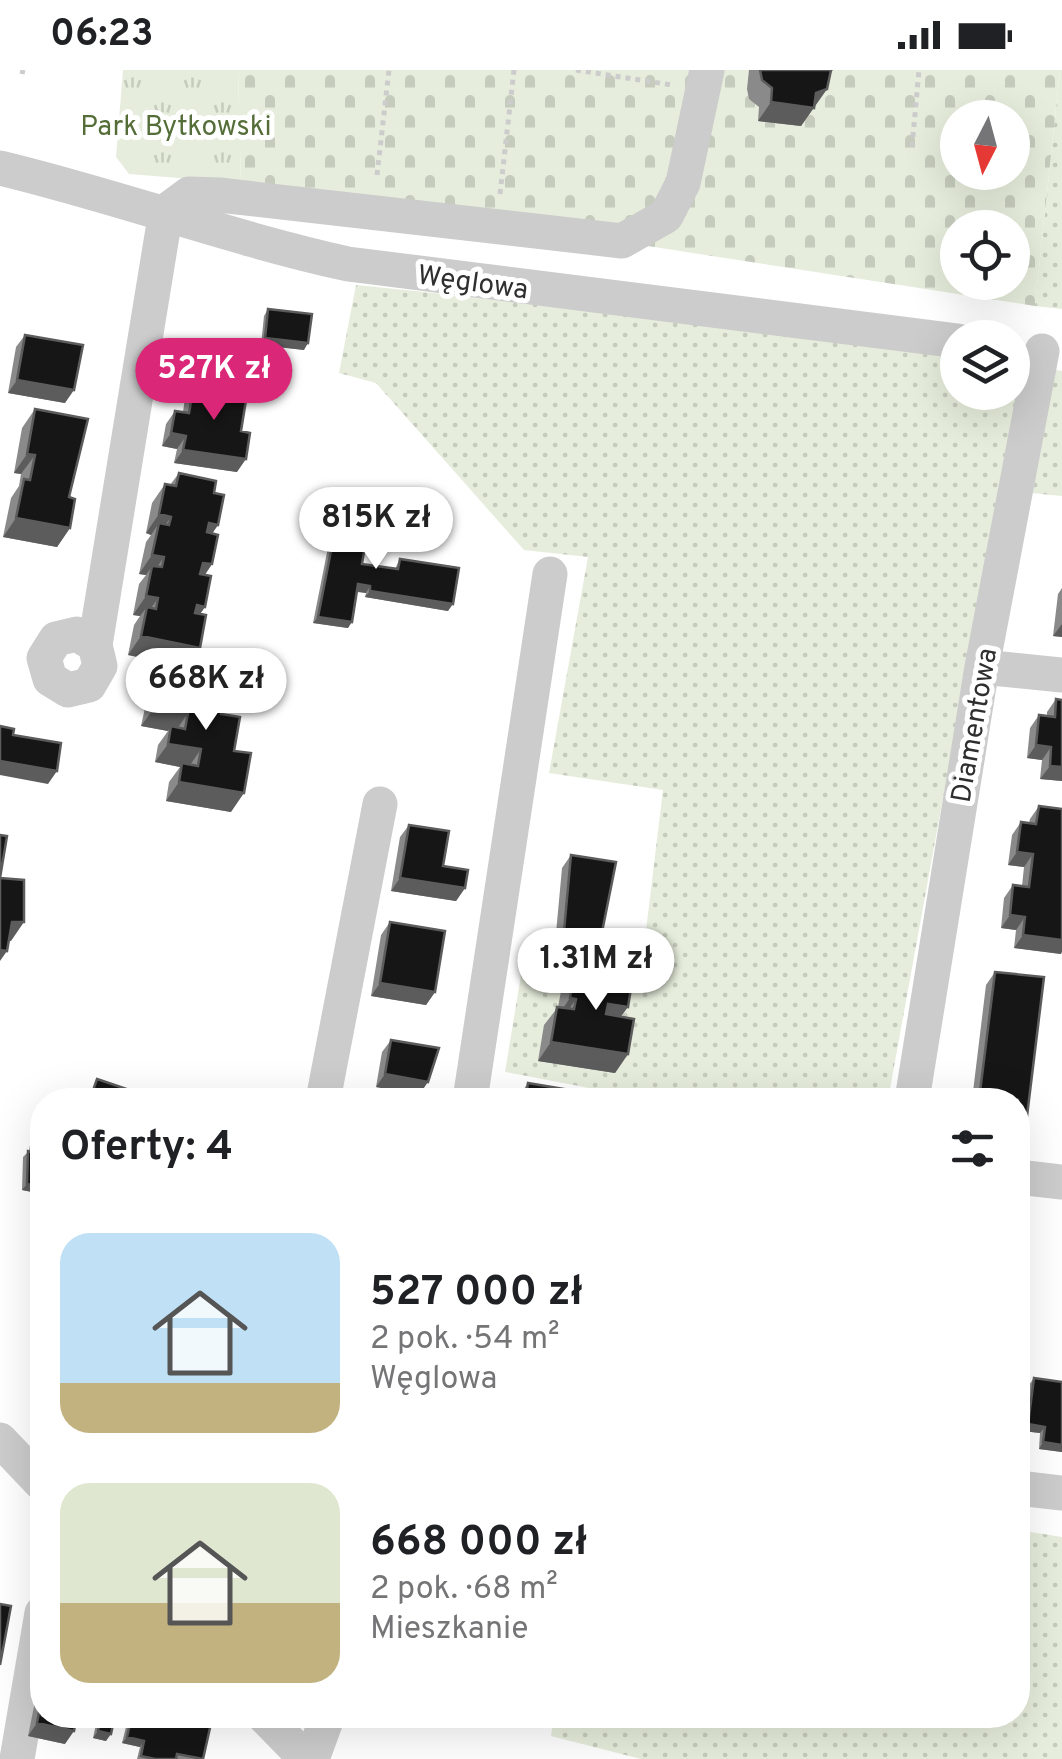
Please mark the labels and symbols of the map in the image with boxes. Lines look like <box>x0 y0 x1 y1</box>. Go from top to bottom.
north arrow <box>940 100 1030 190</box>
park label: Park Bytkowski <box>80 110 272 146</box>
street label: Węglowa <box>415 258 530 310</box>
pin: 527K zł <box>122 338 306 423</box>
pin: 815K zł <box>284 487 468 572</box>
street label: Diamentowa <box>945 645 1007 806</box>
pin: 668K zł <box>114 648 298 733</box>
pin: 1.31M zł <box>493 928 699 1013</box>

